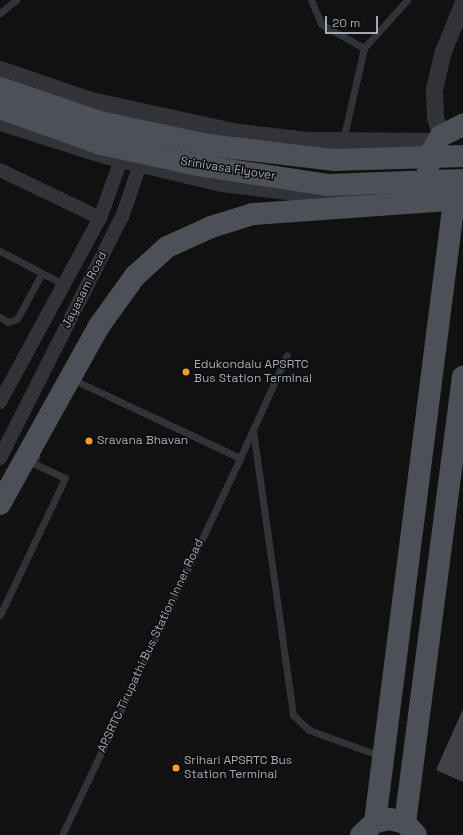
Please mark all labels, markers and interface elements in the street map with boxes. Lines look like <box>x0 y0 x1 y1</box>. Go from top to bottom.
scale bar <box>327 8 380 34</box>
text: 20 m <box>332 15 360 31</box>
street label: Srinivasa Flyover <box>179 154 277 184</box>
street label: Jayasam Road <box>60 249 110 331</box>
place label: Edukondalu APSRTC Bus Station Terminal <box>194 358 312 386</box>
marker: Edukondalu APSRTC Bus Station Terminal <box>181 367 191 377</box>
place label: Sravana Bhavan <box>97 434 188 448</box>
marker: Sravana Bhavan <box>84 436 94 446</box>
street label: APSRTC Tirupathi Bus Station Inner Road <box>95 537 207 755</box>
place label: Srihari APSRTC Bus Station Terminal <box>184 754 292 782</box>
marker: Srihari APSRTC Bus Station Terminal <box>171 763 181 773</box>

